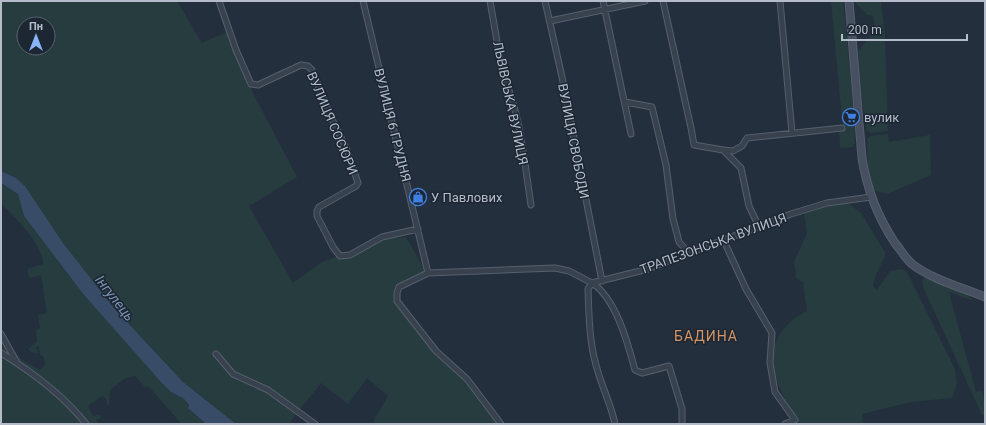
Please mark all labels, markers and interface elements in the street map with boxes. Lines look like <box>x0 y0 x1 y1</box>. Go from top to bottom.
north arrow <box>16 16 56 56</box>
scale bar <box>842 16 967 42</box>
text: Пн <box>29 20 43 33</box>
text: 200 m <box>848 23 882 37</box>
street label: ЛЬВІВСЬКА ВУЛИЦЯ <box>490 40 531 166</box>
street label: ВУЛИЦЯ 6 ГРУДНЯ <box>371 67 414 183</box>
street label: ВУЛИЦЯ СОСЮРИ <box>304 69 361 177</box>
street label: ВУЛИЦЯ СВОБОДИ <box>555 82 592 200</box>
supermarket icon: вулик <box>841 107 861 127</box>
place label: вулик <box>864 110 899 125</box>
shop icon: У Павлових <box>408 187 428 207</box>
place label: У Павлових <box>431 190 503 205</box>
street label: ТРАПЕЗОНСЬКА ВУЛИЦЯ <box>638 210 789 277</box>
water label: Інгулець <box>92 272 138 324</box>
district label: БАДИНА <box>674 328 738 344</box>

